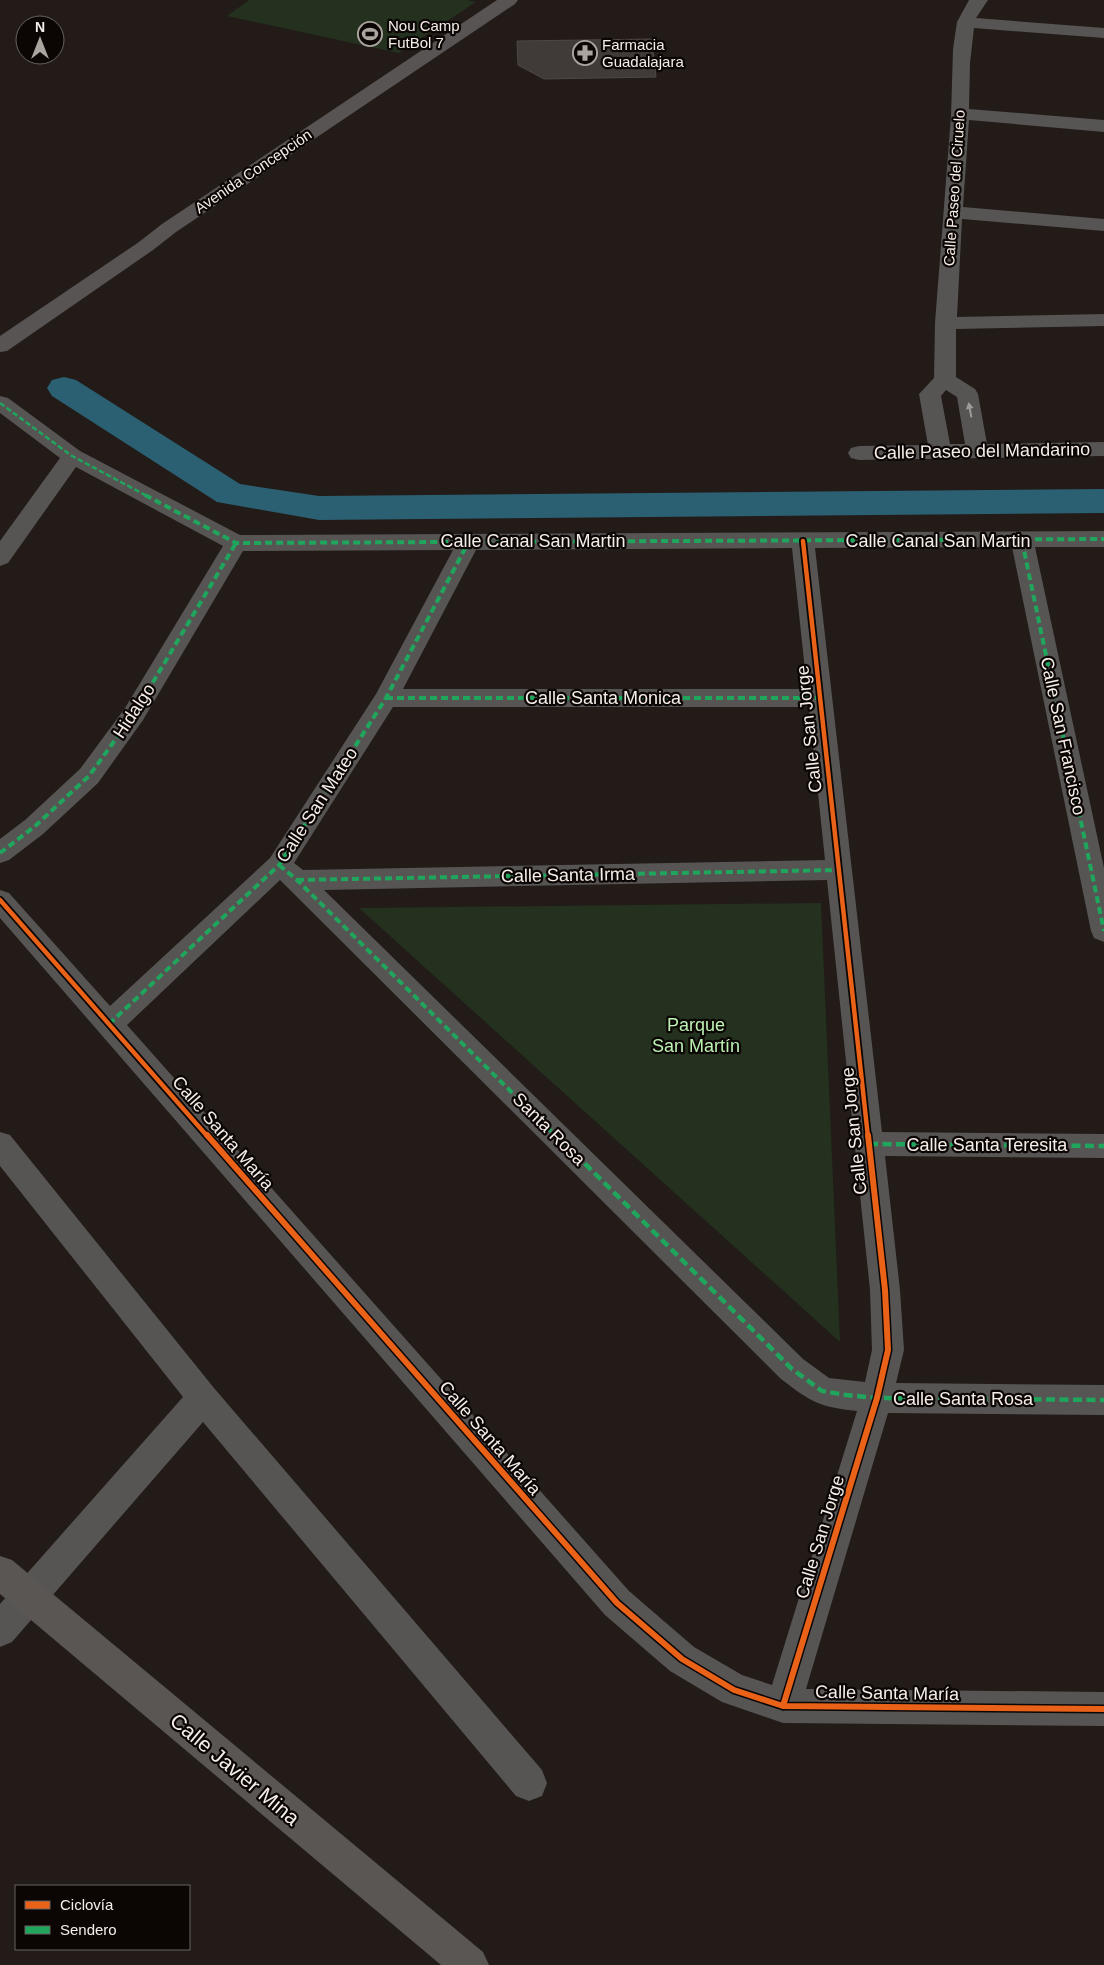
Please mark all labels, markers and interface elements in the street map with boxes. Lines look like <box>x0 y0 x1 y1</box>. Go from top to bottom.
north arrow <box>15 15 65 65</box>
place label: Nou Camp FutBol 7 <box>388 17 460 51</box>
text: N <box>35 19 45 35</box>
sports icon: Nou Camp FutBol 7 <box>357 21 383 47</box>
place label: Farmacia Guadalajara <box>602 36 684 70</box>
pharmacy icon: Farmacia Guadalajara <box>572 40 598 66</box>
street label: Calle Paseo del Ciruelo <box>940 109 968 267</box>
street label: Avenida Concepción <box>191 126 315 216</box>
one-way arrow <box>965 402 973 418</box>
street label: Calle Paseo del Mandarino <box>874 439 1090 463</box>
street label: Calle Canal San Martin <box>440 531 626 551</box>
street label: Calle Canal San Martin <box>845 531 1031 551</box>
street label: Calle San Francisco <box>1036 655 1090 817</box>
street label: Calle San Jorge <box>792 664 826 794</box>
street label: Hidalgo <box>109 680 159 742</box>
street label: Calle Santa Monica <box>525 688 682 708</box>
street label: Calle San Mateo <box>272 744 362 866</box>
street label: Calle Santa Irma <box>501 864 636 886</box>
park label: Parque San Martín <box>652 1015 740 1056</box>
street label: Calle San Jorge <box>837 1066 871 1196</box>
street label: Calle Santa María <box>168 1072 278 1195</box>
street label: Santa Rosa <box>509 1089 590 1170</box>
street label: Calle Santa Teresita <box>907 1135 1068 1155</box>
street label: Calle Santa María <box>435 1377 545 1500</box>
street label: Calle Santa Rosa <box>893 1389 1034 1409</box>
street label: Calle San Jorge <box>792 1473 848 1601</box>
street label: Calle Santa María <box>815 1682 960 1704</box>
street label: Calle Javier Mina <box>166 1708 304 1830</box>
legend <box>15 1885 190 1950</box>
text: Ciclovía <box>60 1896 114 1913</box>
text: Sendero <box>60 1921 117 1938</box>

